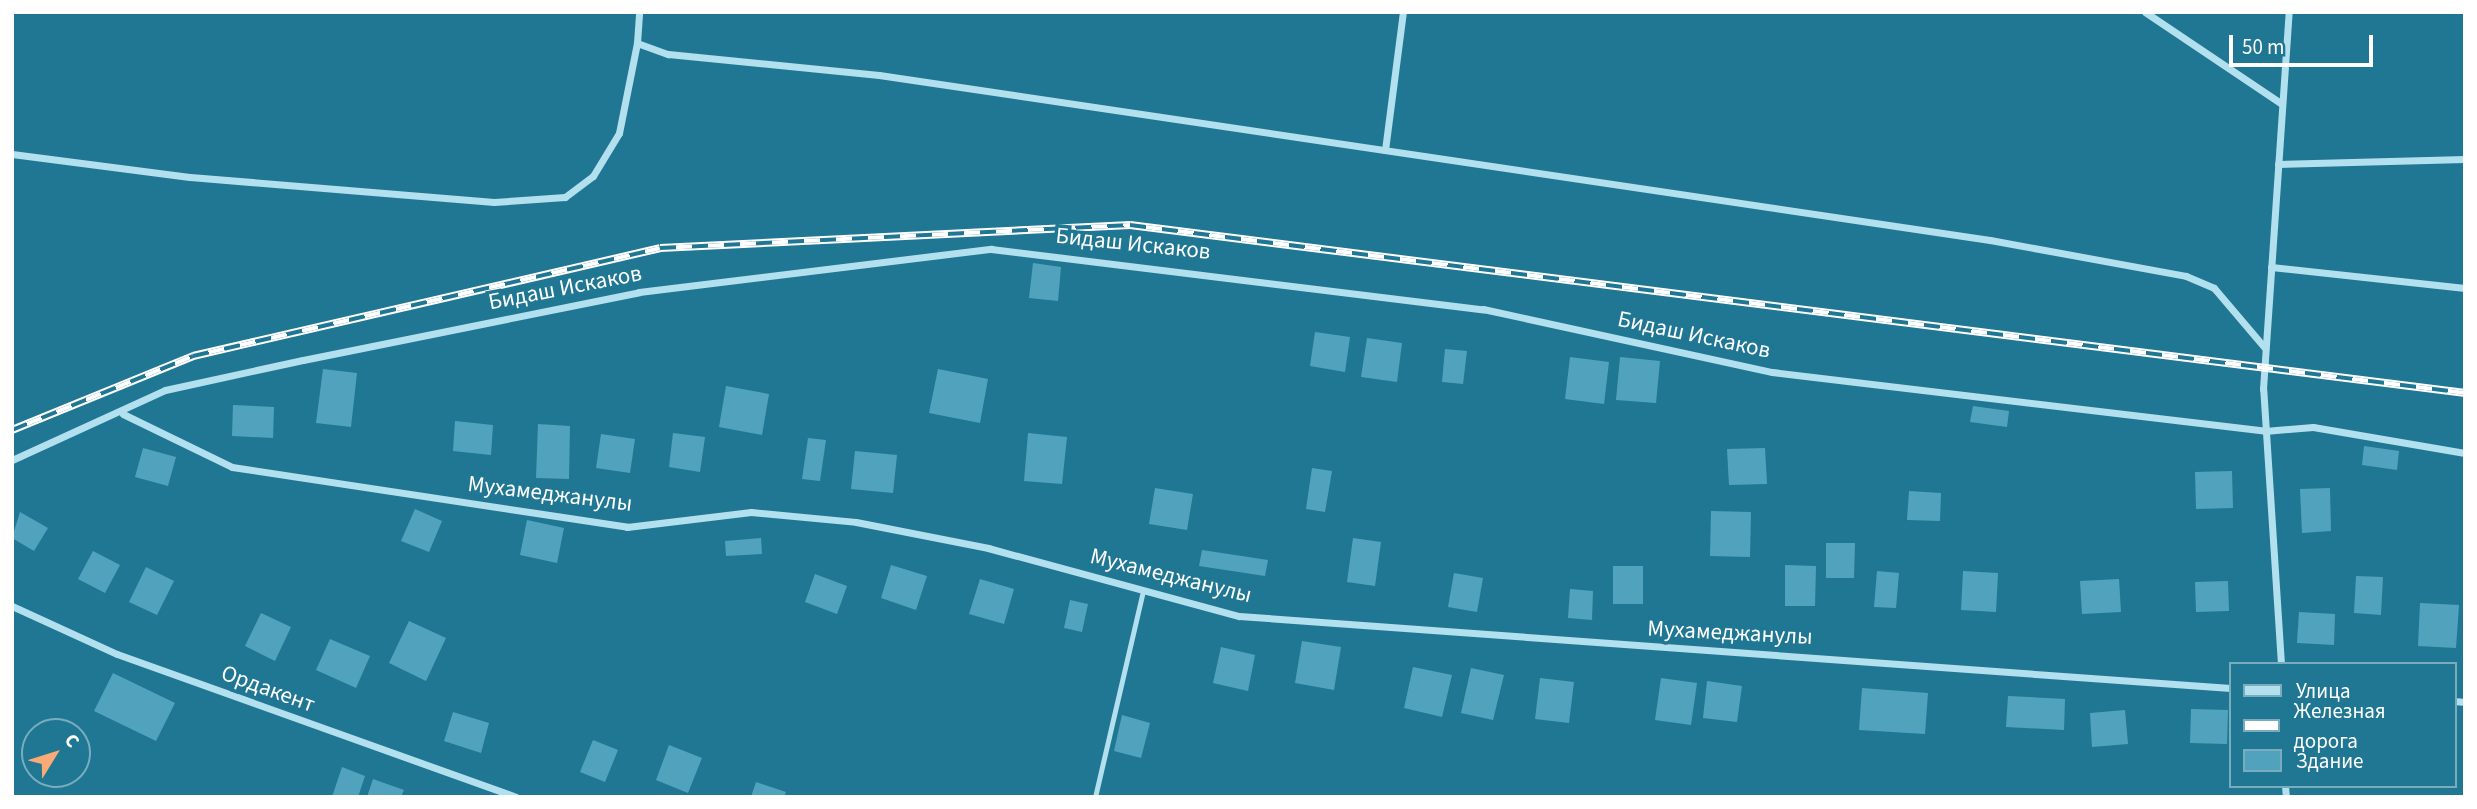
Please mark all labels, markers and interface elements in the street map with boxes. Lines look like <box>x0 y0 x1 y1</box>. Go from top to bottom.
scale bar <box>2232 21 2376 65</box>
text: 50 m <box>2242 32 2284 62</box>
street label: Бидаш Искаков <box>1054 222 1212 266</box>
street label: Бидаш Искаков <box>486 260 644 316</box>
street label: Бидаш Искаков <box>1615 305 1773 365</box>
street label: Мухамеджанулы <box>466 470 634 518</box>
street label: Мухамеджанулы <box>1087 543 1255 609</box>
street label: Мухамеджанулы <box>1647 615 1813 651</box>
street label: Ордакент <box>217 659 319 719</box>
legend <box>2228 662 2456 788</box>
text: Улица <box>2296 676 2351 706</box>
text: Железная дорога <box>2294 696 2386 756</box>
north arrow <box>21 718 91 788</box>
text: С <box>57 728 85 754</box>
text: Здание <box>2296 746 2364 776</box>

